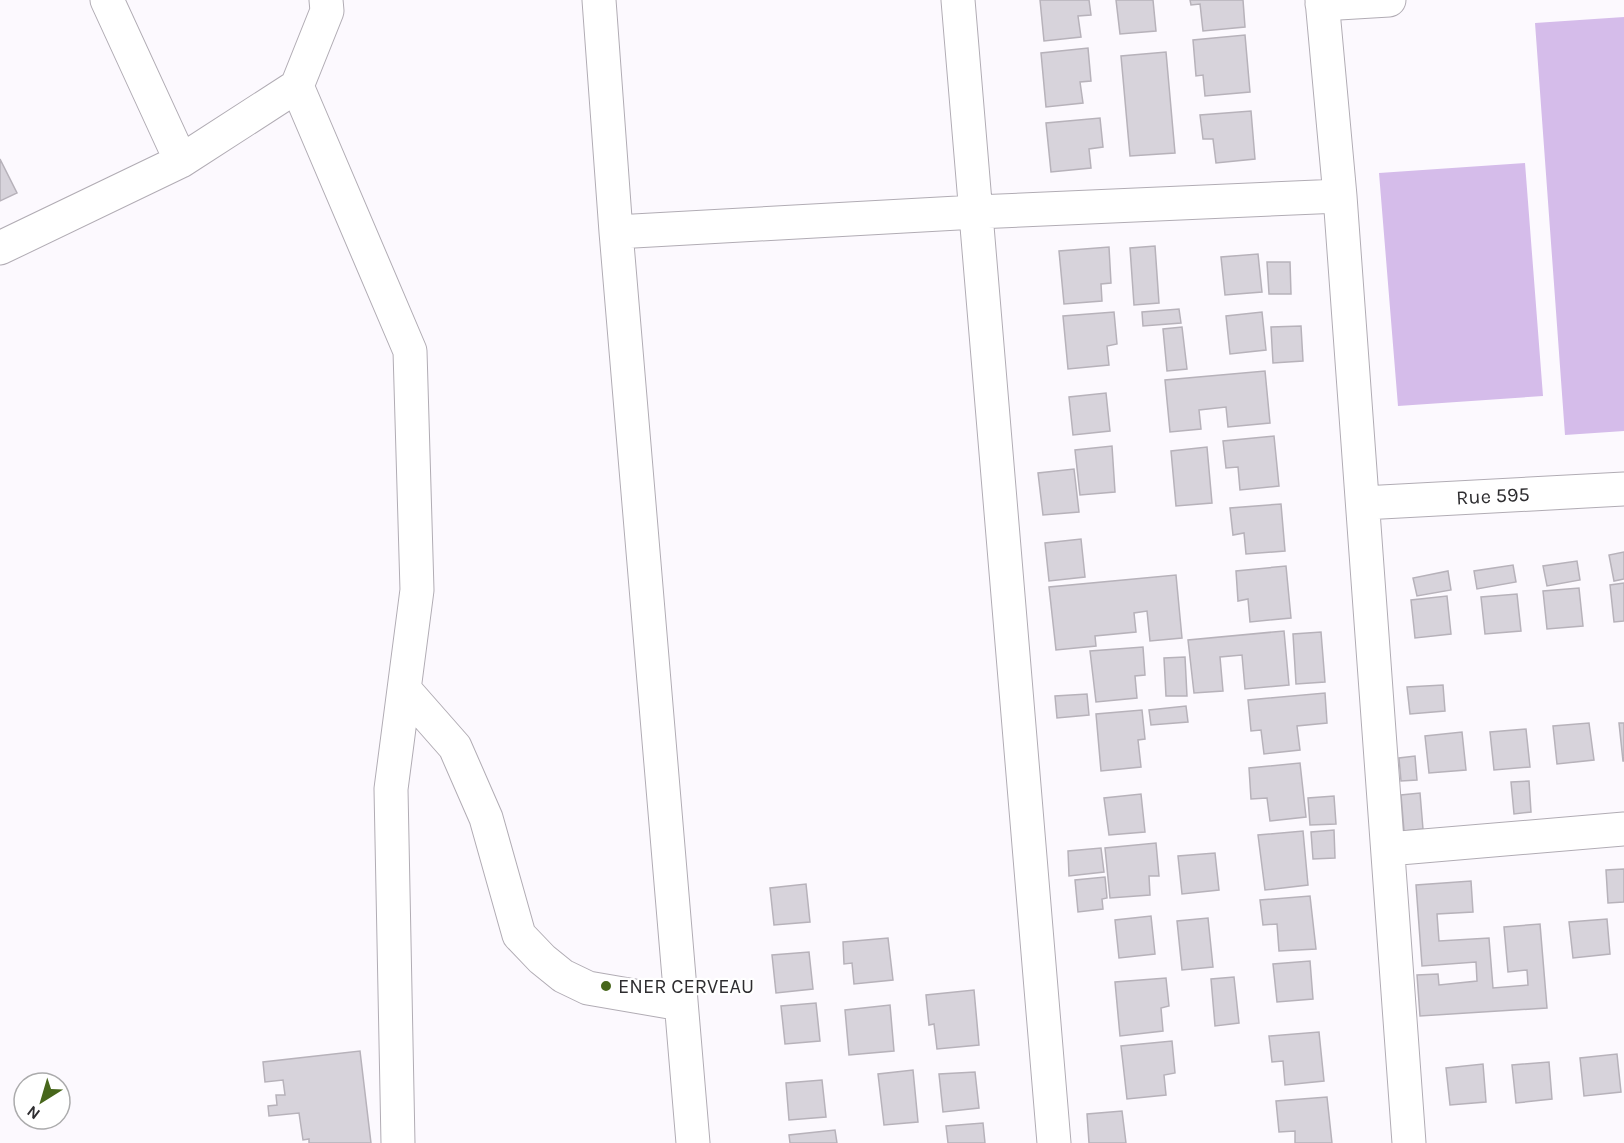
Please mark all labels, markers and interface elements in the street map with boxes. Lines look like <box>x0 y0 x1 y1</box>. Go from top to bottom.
street label: Rue 595 <box>1456 483 1530 509</box>
place label: ENER CERVEAU <box>618 975 754 998</box>
marker: ENER CERVEAU <box>599 979 613 993</box>
north arrow <box>12 1071 72 1131</box>
text: N <box>23 1102 44 1124</box>

